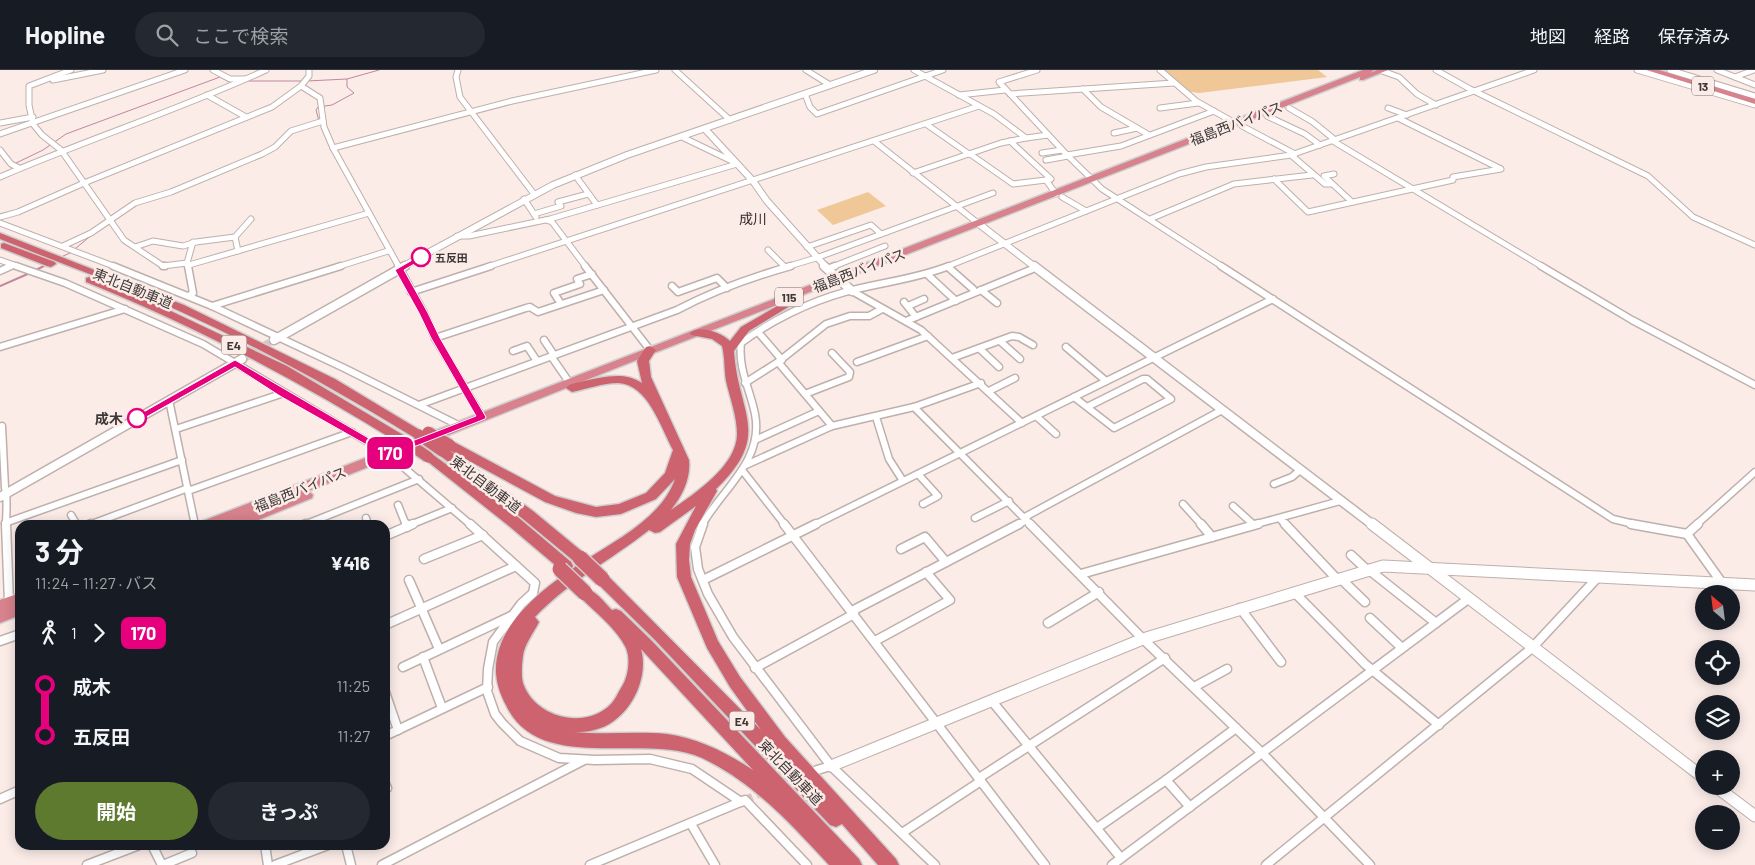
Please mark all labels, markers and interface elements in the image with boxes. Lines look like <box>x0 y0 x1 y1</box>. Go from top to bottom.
search box <box>135 12 485 57</box>
text: Hopline <box>25 20 105 49</box>
icon: search <box>153 21 181 49</box>
text: ここで検索 <box>193 24 288 47</box>
text: 地図 <box>1530 25 1566 47</box>
text: 経路 <box>1594 25 1630 47</box>
text: 保存済み <box>1658 25 1730 47</box>
road number: 13 <box>1692 77 1714 96</box>
street label: 福島西バイパス <box>1187 98 1285 148</box>
district label: 成川 <box>739 210 767 227</box>
street label: 福島西バイパス <box>810 245 908 295</box>
marker: 五反田 <box>411 247 431 267</box>
place label: 五反田 <box>435 251 468 264</box>
street label: 東北自動車道 <box>91 264 175 312</box>
road number: 115 <box>775 288 803 306</box>
road number: E4 <box>222 336 246 354</box>
marker: 成木 <box>127 408 147 428</box>
place label: 成木 <box>95 410 123 427</box>
line badge: 170 <box>361 437 419 469</box>
text: 170 <box>377 442 403 464</box>
street label: 東北自動車道 <box>447 452 525 516</box>
street label: 福島西バイパス <box>252 463 348 515</box>
text: 3 分 <box>35 534 84 568</box>
text: ¥416 <box>330 551 370 574</box>
text: 11:24 – 11:27 · バス <box>35 573 157 592</box>
north arrow <box>1695 585 1740 630</box>
map controls <box>1695 585 1740 850</box>
icon: walk <box>35 619 63 647</box>
icon: forward <box>85 619 113 647</box>
text: 170 <box>131 622 156 644</box>
text: 1 <box>71 623 77 642</box>
button: locate <box>1695 640 1740 685</box>
text: 成木 <box>73 675 111 698</box>
text: 11:25 <box>337 676 370 695</box>
button: layers <box>1695 695 1740 740</box>
road number: E4 <box>730 711 754 730</box>
text: 五反田 <box>73 725 130 748</box>
text: 11:27 <box>337 726 370 745</box>
street label: 東北自動車道 <box>756 736 826 808</box>
button: + <box>1695 750 1740 795</box>
button: 開始 <box>35 782 198 840</box>
button: きっぷ <box>208 782 370 840</box>
button: − <box>1695 805 1740 850</box>

